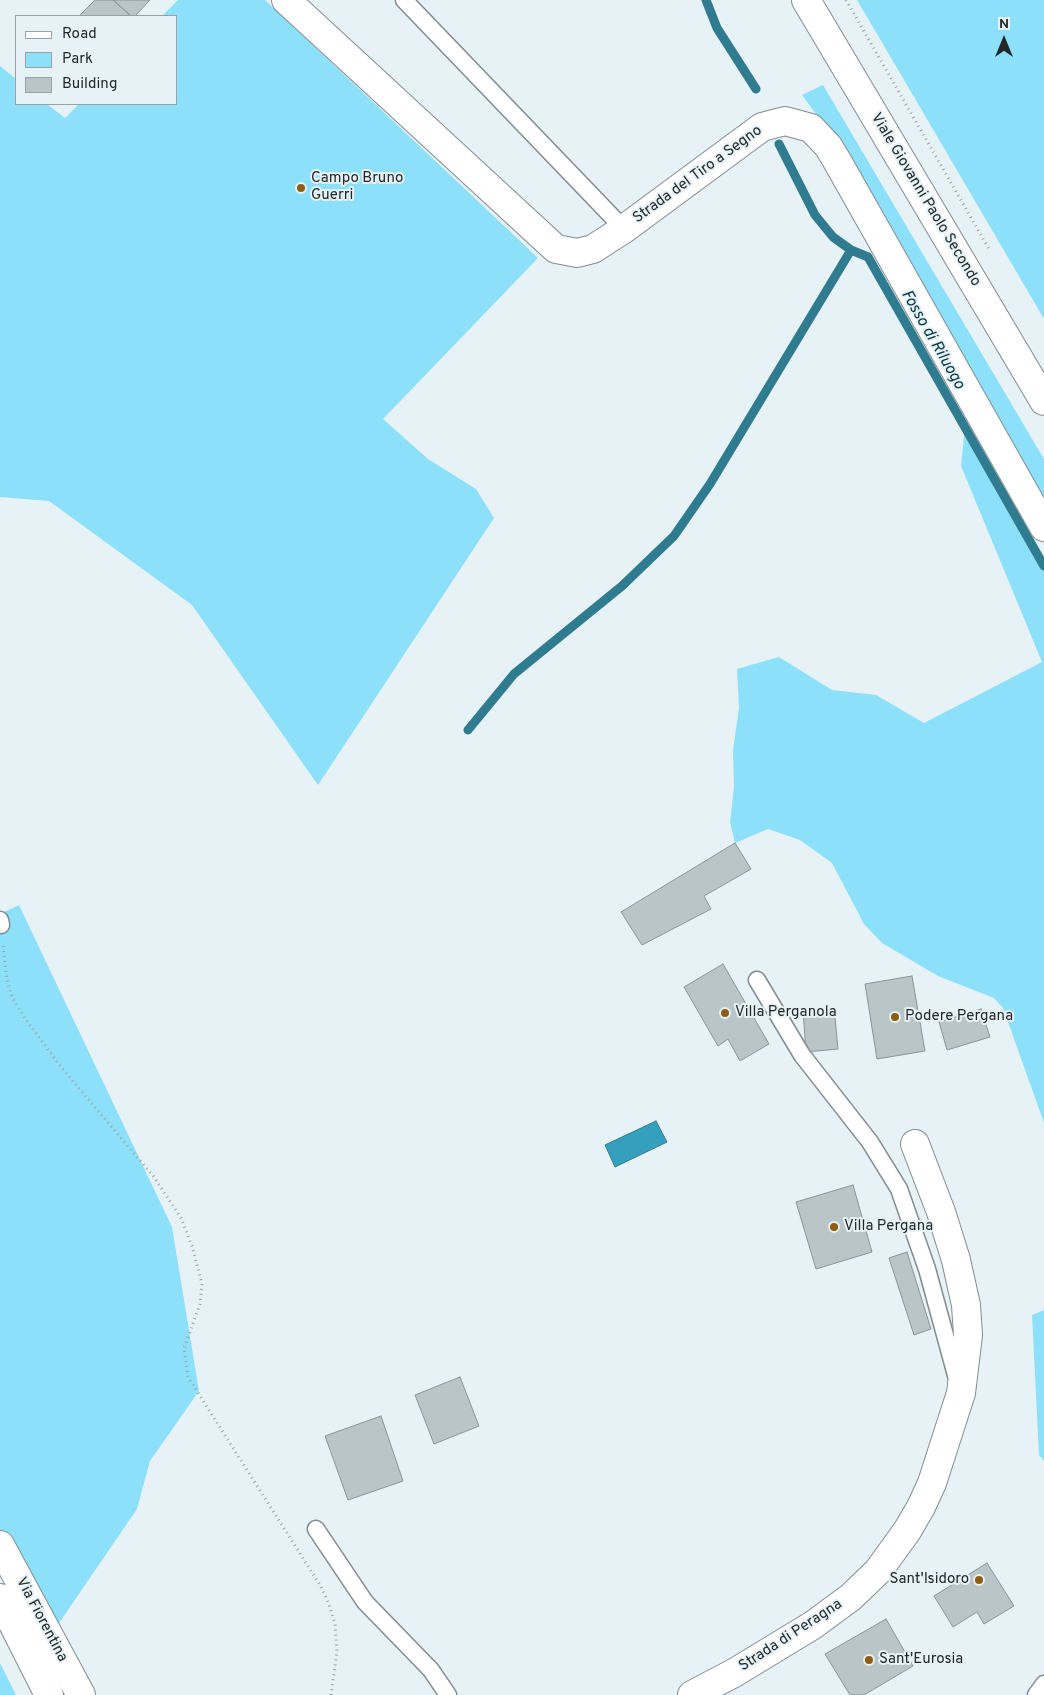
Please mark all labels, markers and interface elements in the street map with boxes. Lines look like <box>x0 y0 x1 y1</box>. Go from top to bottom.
legend <box>15 15 178 105</box>
north arrow <box>979 15 1029 65</box>
text: N <box>999 16 1009 33</box>
text: Road <box>62 25 97 44</box>
text: Park <box>62 50 93 69</box>
text: Building <box>62 75 117 94</box>
street label: Viale Giovanni Paolo Secondo <box>866 110 984 290</box>
street label: Strada del Tiro a Segno <box>630 122 766 228</box>
place label: Campo Bruno Guerri <box>311 170 403 205</box>
marker: Campo Bruno Guerri <box>295 182 307 194</box>
water label: Fosso di Riluogo <box>896 287 968 393</box>
place label: Villa Perganola <box>735 1004 837 1022</box>
marker: Villa Perganola <box>719 1007 731 1019</box>
place label: Podere Pergana <box>905 1008 1013 1026</box>
marker: Podere Pergana <box>889 1011 901 1023</box>
place label: Villa Pergana <box>844 1218 933 1236</box>
marker: Villa Pergana <box>828 1221 840 1233</box>
place label: Sant'Isidoro <box>889 1571 969 1589</box>
marker: Sant'Isidoro <box>973 1574 985 1586</box>
street label: Via Fiorentina <box>11 1575 71 1665</box>
street label: Strada di Peragna <box>736 1596 846 1676</box>
place label: Sant'Eurosia <box>879 1651 963 1669</box>
marker: Sant'Eurosia <box>863 1654 875 1666</box>

